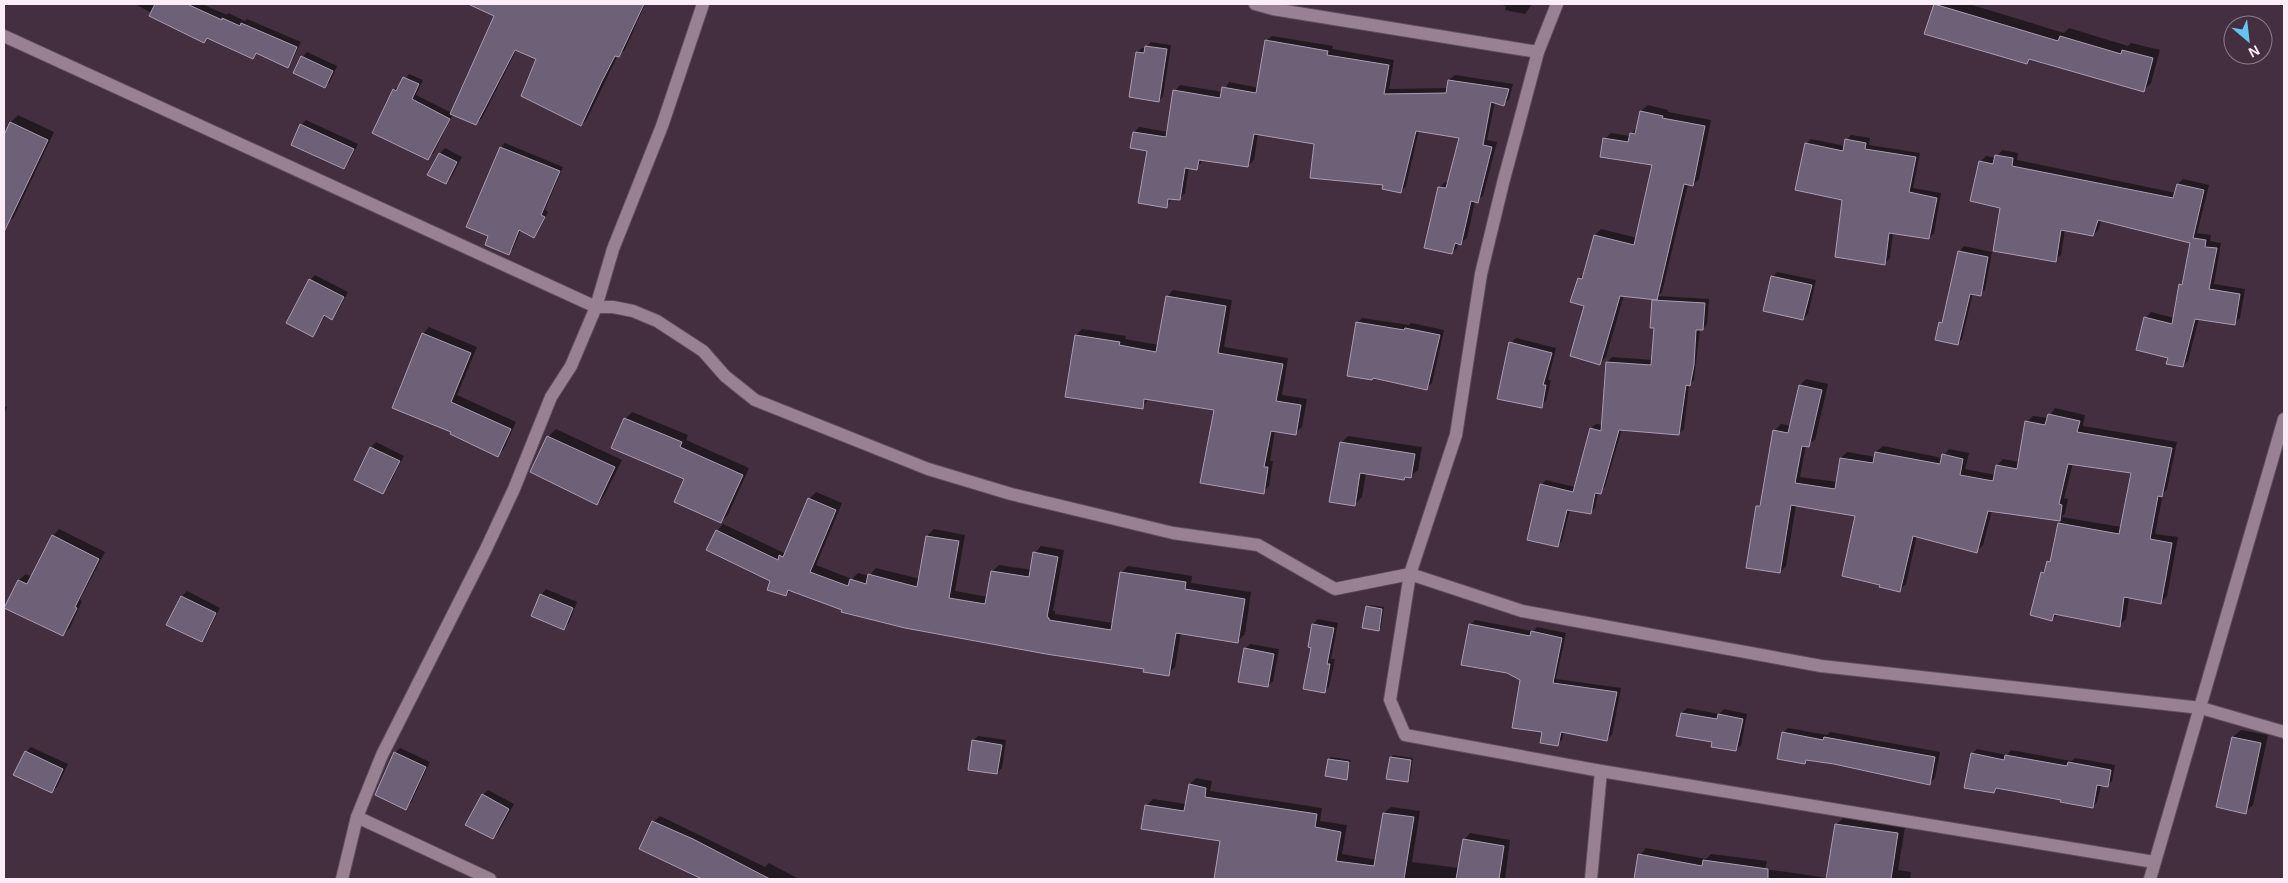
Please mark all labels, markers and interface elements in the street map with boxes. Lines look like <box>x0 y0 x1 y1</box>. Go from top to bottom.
north arrow <box>2223 15 2273 65</box>
text: N <box>2246 42 2262 61</box>

